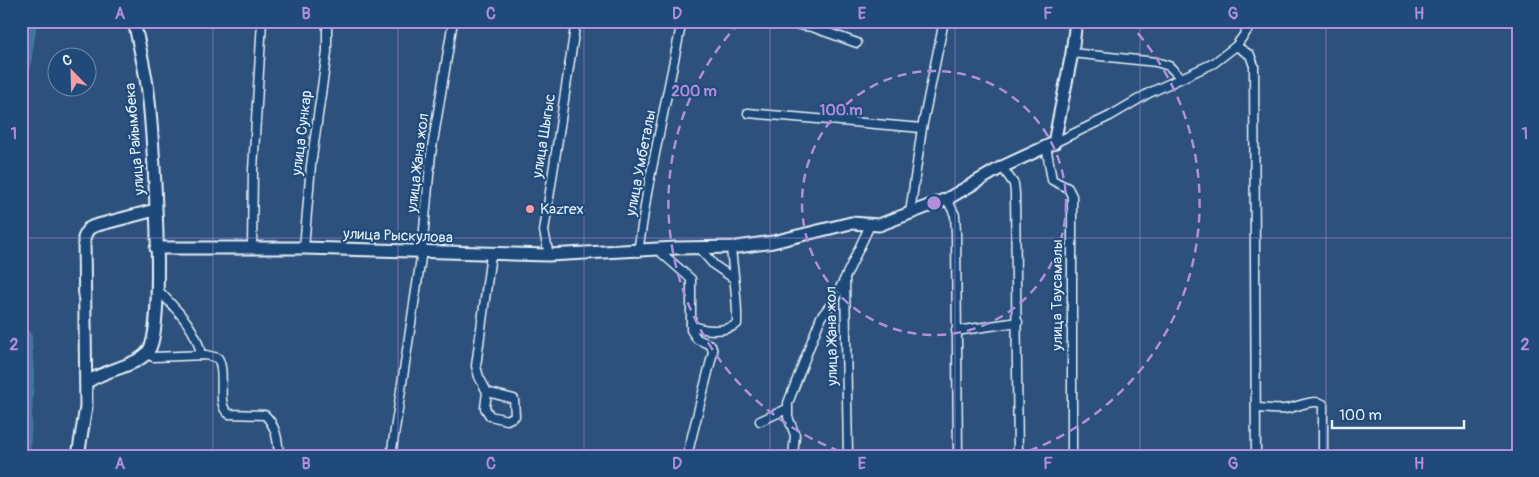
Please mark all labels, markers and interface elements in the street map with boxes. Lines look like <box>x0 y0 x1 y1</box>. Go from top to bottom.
text: A <box>115 4 126 24</box>
text: B <box>301 4 311 24</box>
text: C <box>486 4 496 24</box>
text: D <box>672 4 682 24</box>
text: E <box>858 4 867 24</box>
text: F <box>1043 4 1053 24</box>
text: G <box>1228 4 1239 24</box>
text: H <box>1414 4 1424 24</box>
north arrow <box>48 48 98 98</box>
text: С <box>60 51 75 70</box>
street label: улица Райымбека <box>121 82 149 197</box>
text: 200 m <box>671 82 717 101</box>
street label: улица Сункар <box>287 89 317 178</box>
street label: улица Шыгыс <box>528 92 560 180</box>
text: 100 m <box>820 101 862 120</box>
street label: улица Умбеталы <box>621 108 661 219</box>
street label: улица Жана жол <box>402 112 434 215</box>
text: 1 <box>11 124 17 144</box>
text: 1 <box>1522 124 1528 144</box>
centre of rings <box>925 194 943 212</box>
place label: Kazrex <box>540 200 584 219</box>
marker: Kazrex <box>524 203 536 215</box>
street label: улица Рыскулова <box>342 225 453 247</box>
street label: улица Таусамалы <box>1048 239 1067 352</box>
street label: улица Жана жол <box>822 286 842 387</box>
text: 2 <box>10 335 19 355</box>
text: 2 <box>1521 335 1530 355</box>
scale bar <box>1332 397 1464 429</box>
text: 100 m <box>1339 406 1382 425</box>
text: A <box>115 454 126 474</box>
text: B <box>301 454 311 474</box>
text: C <box>486 454 496 474</box>
text: D <box>672 454 682 474</box>
text: E <box>858 454 867 474</box>
text: F <box>1043 454 1053 474</box>
text: G <box>1228 454 1239 474</box>
text: H <box>1414 454 1424 474</box>

